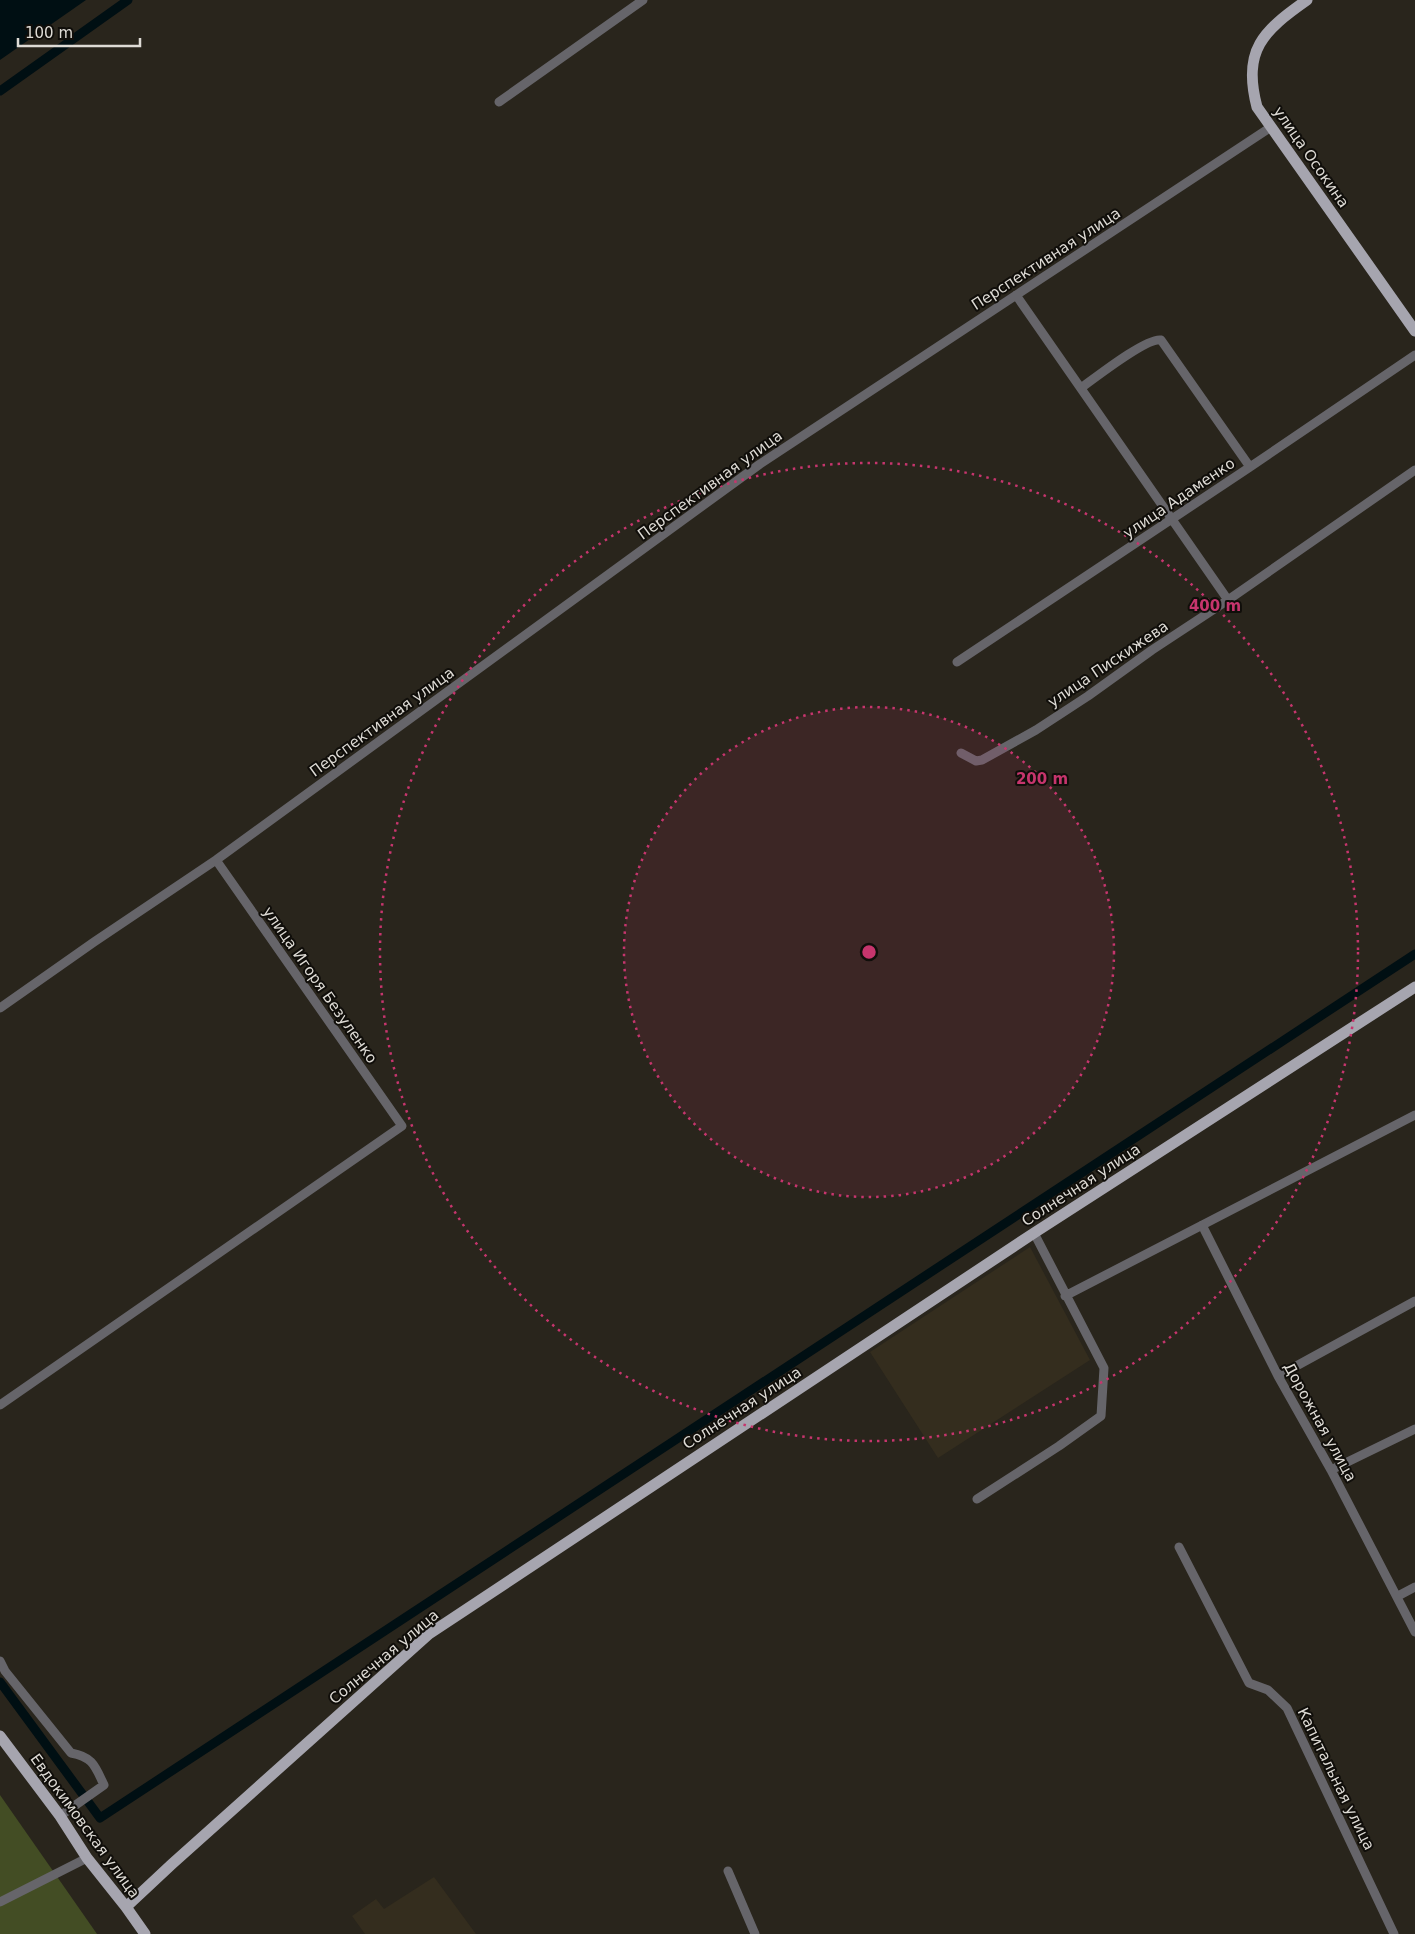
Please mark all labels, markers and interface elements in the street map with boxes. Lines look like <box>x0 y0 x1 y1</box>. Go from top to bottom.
scale bar <box>18 15 140 47</box>
text: 100 m <box>25 24 73 42</box>
street label: улица Осокина <box>1269 103 1353 211</box>
street label: Перспективная улица <box>968 204 1124 314</box>
street label: Перспективная улица <box>634 427 786 543</box>
street label: улица Адаменко <box>1120 454 1238 542</box>
text: 400 m <box>1189 597 1241 615</box>
street label: улица Пискижева <box>1044 617 1172 711</box>
street label: Перспективная улица <box>306 664 458 780</box>
text: 200 m <box>1016 770 1068 788</box>
street label: улица Игоря Безуленко <box>259 903 381 1067</box>
centre of rings <box>860 943 878 961</box>
street label: Солнечная улица <box>1018 1140 1144 1230</box>
street label: Дорожная улица <box>1280 1359 1360 1485</box>
street label: Солнечная улица <box>679 1363 805 1453</box>
street label: Солнечная улица <box>326 1606 442 1708</box>
street label: Капитальная улица <box>1294 1705 1378 1853</box>
street label: Евдокимовская улица <box>27 1750 143 1902</box>

